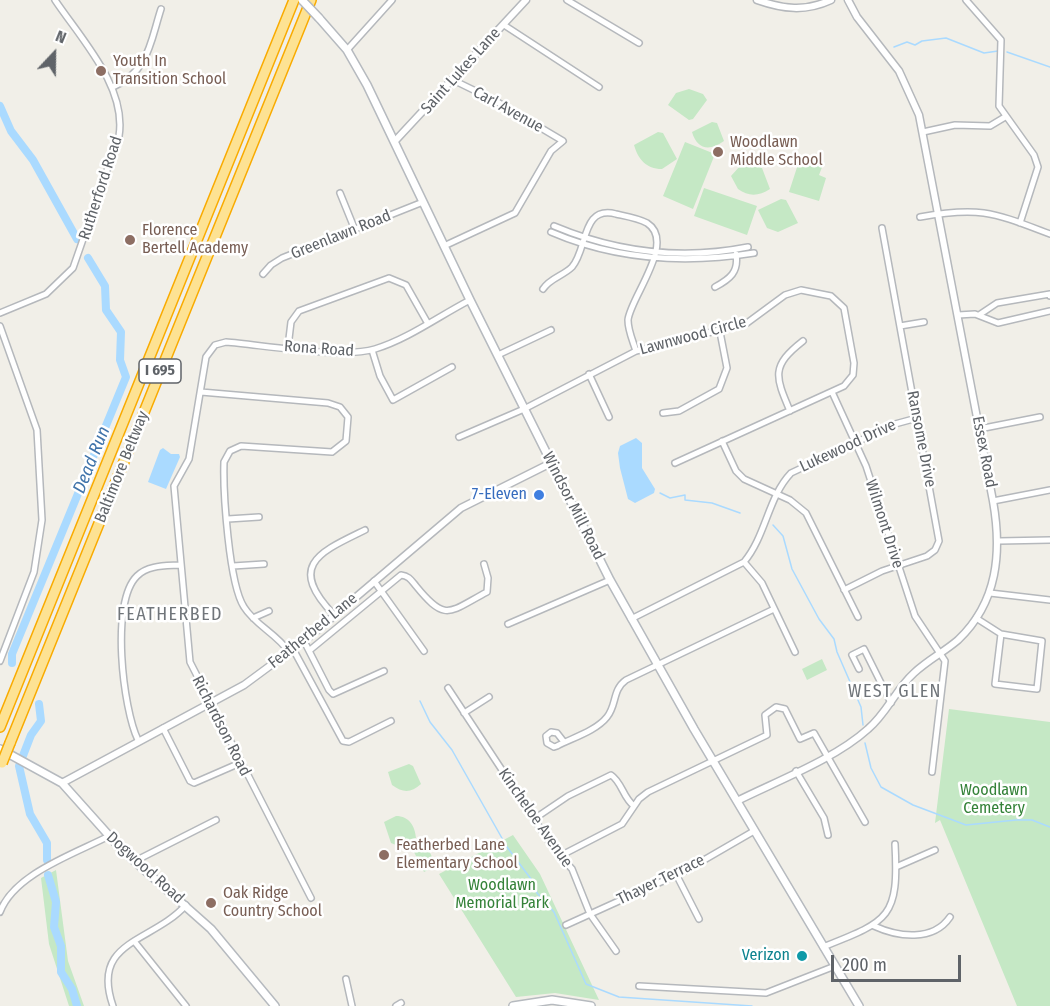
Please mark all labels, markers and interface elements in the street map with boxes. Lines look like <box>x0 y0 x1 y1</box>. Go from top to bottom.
north arrow <box>24 24 84 84</box>
street label: Saint Lukes Lane <box>417 24 505 118</box>
text: N <box>53 26 69 47</box>
place label: Youth In Transition School <box>113 52 226 90</box>
marker: Youth In Transition School <box>94 64 108 78</box>
street label: Carl Avenue <box>469 83 547 137</box>
place label: Woodlawn Middle School <box>730 133 823 171</box>
street label: Rutherford Road <box>75 134 127 242</box>
marker: Woodlawn Middle School <box>711 145 725 159</box>
street label: Greenlawn Road <box>288 206 394 264</box>
place label: Florence Bertell Academy <box>142 221 248 259</box>
marker: Florence Bertell Academy <box>123 233 137 247</box>
street label: Lawnwood Circle <box>638 313 748 359</box>
street label: Rona Road <box>283 337 355 361</box>
road number: I 695 <box>139 359 181 383</box>
street label: Ransome Drive <box>902 389 940 489</box>
street label: Baltimore Beltway <box>91 408 153 526</box>
street label: Lukewood Drive <box>797 415 899 477</box>
street label: Essex Road <box>968 415 1000 489</box>
water label: Dead Run <box>69 423 115 497</box>
street label: Windsor Mill Road <box>538 449 608 563</box>
street label: Wilmont Drive <box>861 477 907 571</box>
place label: 7-Eleven <box>472 485 527 505</box>
marker: 7-Eleven <box>532 488 546 502</box>
street label: Featherbed Lane <box>265 589 361 673</box>
district label: FEATHERBED <box>117 604 223 626</box>
street label: Richardson Road <box>187 673 255 779</box>
district label: WEST GLEN <box>848 681 942 703</box>
street label: Kincheloe Avenue <box>494 765 576 871</box>
park label: Woodlawn Cemetery <box>960 781 1028 819</box>
street label: Dogwood Road <box>102 828 188 908</box>
place label: Featherbed Lane Elementary School <box>396 836 518 874</box>
marker: Featherbed Lane Elementary School <box>377 848 391 862</box>
street label: Thayer Terrace <box>614 851 708 909</box>
park label: Woodlawn Memorial Park <box>455 876 549 914</box>
place label: Oak Ridge Country School <box>223 884 322 922</box>
marker: Oak Ridge Country School <box>204 896 218 910</box>
scale bar <box>834 943 964 981</box>
place label: Verizon <box>742 946 790 966</box>
marker: Verizon <box>795 949 809 963</box>
text: 200 m <box>842 954 887 976</box>

